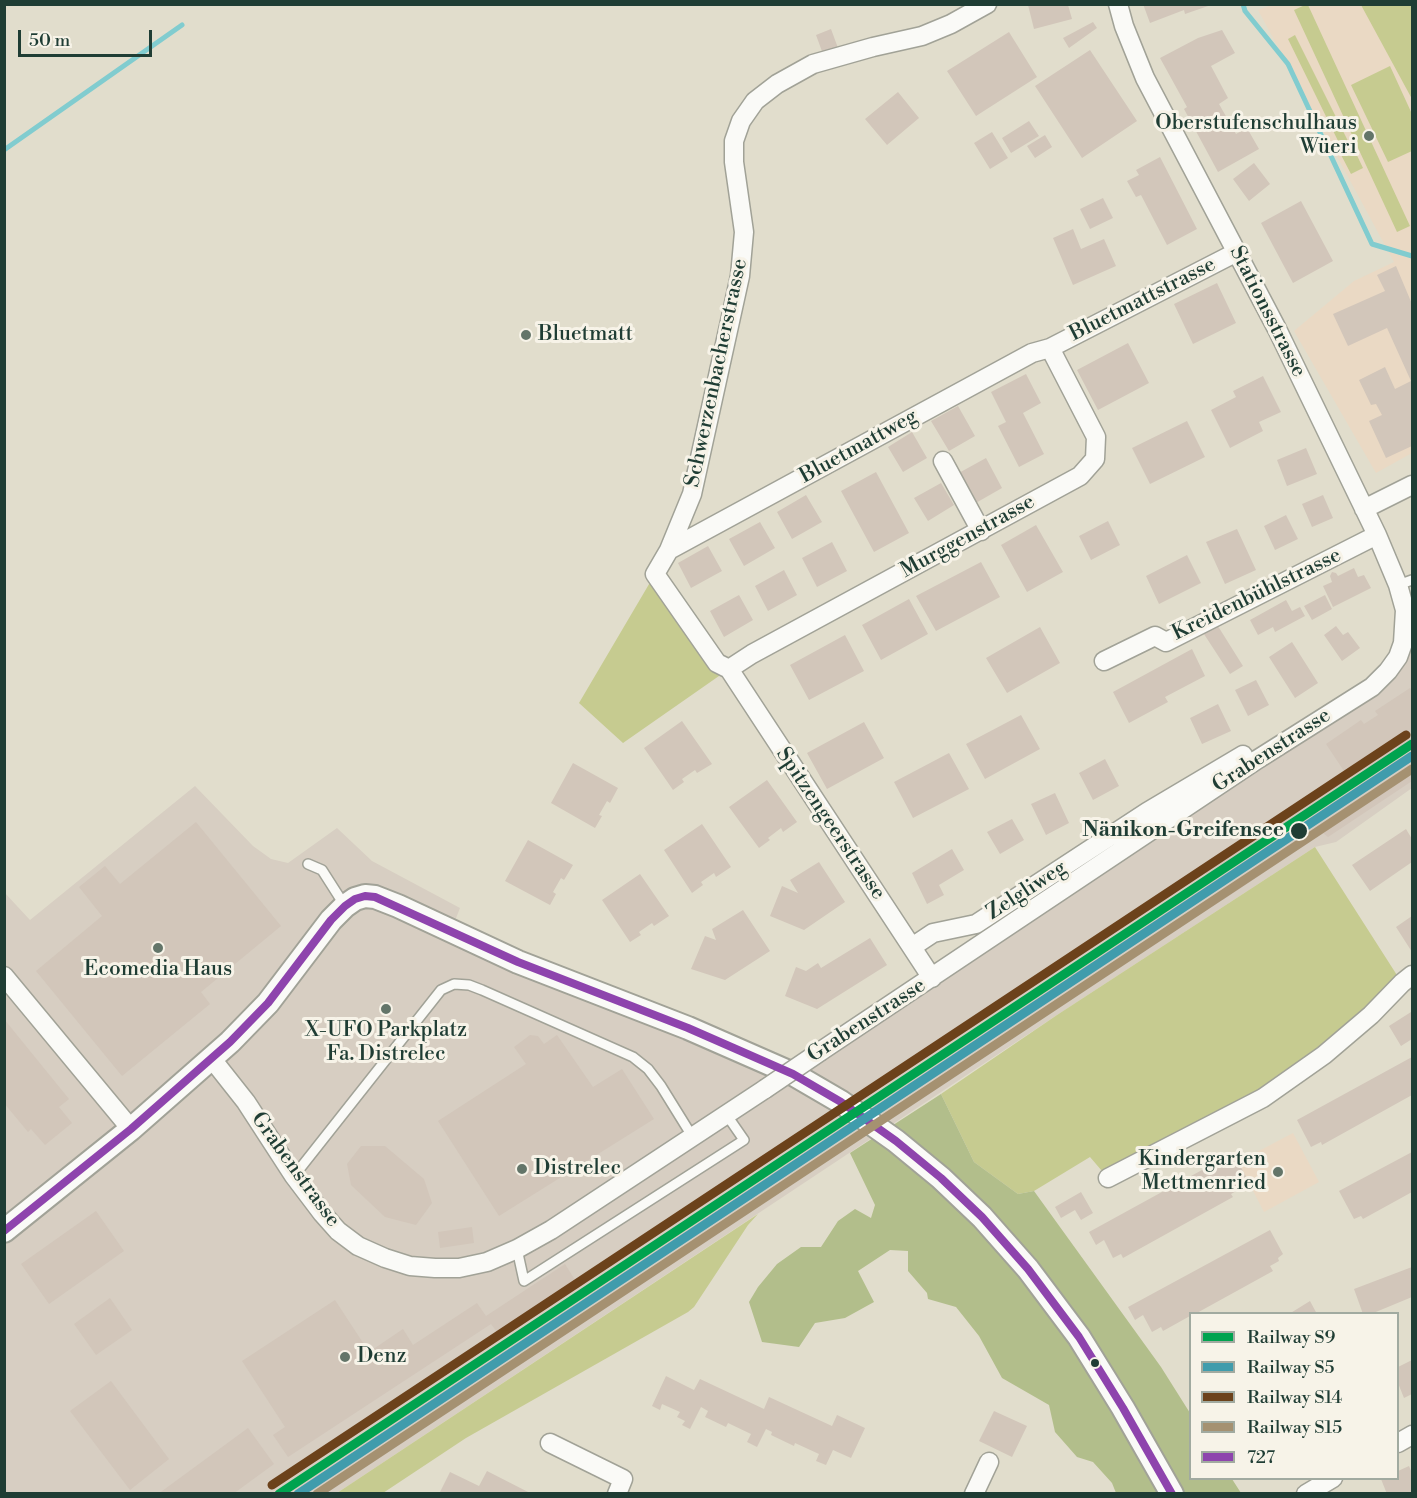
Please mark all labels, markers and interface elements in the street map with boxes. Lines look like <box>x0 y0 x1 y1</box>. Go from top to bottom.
scale bar <box>21 18 154 56</box>
text: 50 m <box>29 29 70 52</box>
place label: Oberstufenschulhaus Wüeri <box>1155 111 1357 161</box>
marker: Oberstufenschulhaus Wüeri <box>1362 129 1376 143</box>
street label: Stationsstrasse <box>1223 242 1311 382</box>
street label: Bluetmattstrasse <box>1066 252 1220 348</box>
street label: Schwerzenbacherstrasse <box>680 257 754 489</box>
place label: Bluetmatt <box>538 322 633 348</box>
marker: Bluetmatt <box>519 328 533 342</box>
street label: Bluetmattweg <box>796 404 922 490</box>
street label: Murggenstrasse <box>897 490 1039 584</box>
street label: Kreidenbühlstrasse <box>1168 543 1346 647</box>
street label: Grabenstrasse <box>1208 704 1336 798</box>
street label: Spitzengeerstrasse <box>770 743 890 905</box>
place label: Nänikon-Greifensee <box>1082 818 1284 844</box>
marker: Nänikon-Greifensee <box>1289 821 1309 841</box>
street label: Zelgliweg <box>982 856 1072 926</box>
marker: Ecomedia Haus <box>151 941 165 955</box>
place label: Ecomedia Haus <box>84 957 232 983</box>
street label: Grabenstrasse <box>803 974 931 1068</box>
marker: X-UFO Parkplatz Fa. Distrelec <box>379 1002 393 1016</box>
place label: X-UFO Parkplatz Fa. Distrelec <box>305 1018 467 1068</box>
street label: Grabenstrasse <box>245 1108 345 1232</box>
place label: Kindergarten Mettmenried <box>1138 1147 1266 1197</box>
place label: Distrelec <box>534 1156 621 1182</box>
marker: Distrelec <box>515 1162 529 1176</box>
marker: Kindergarten Mettmenried <box>1271 1165 1285 1179</box>
legend <box>1189 1312 1399 1480</box>
text: Railway S9 <box>1247 1326 1335 1349</box>
place label: Denz <box>357 1344 407 1370</box>
marker: Denz <box>338 1350 352 1364</box>
text: Railway S5 <box>1247 1356 1334 1379</box>
unlabelled marker <box>1089 1357 1101 1369</box>
text: Railway S14 <box>1247 1386 1342 1409</box>
text: Railway S15 <box>1247 1416 1342 1439</box>
text: 727 <box>1247 1446 1275 1469</box>

